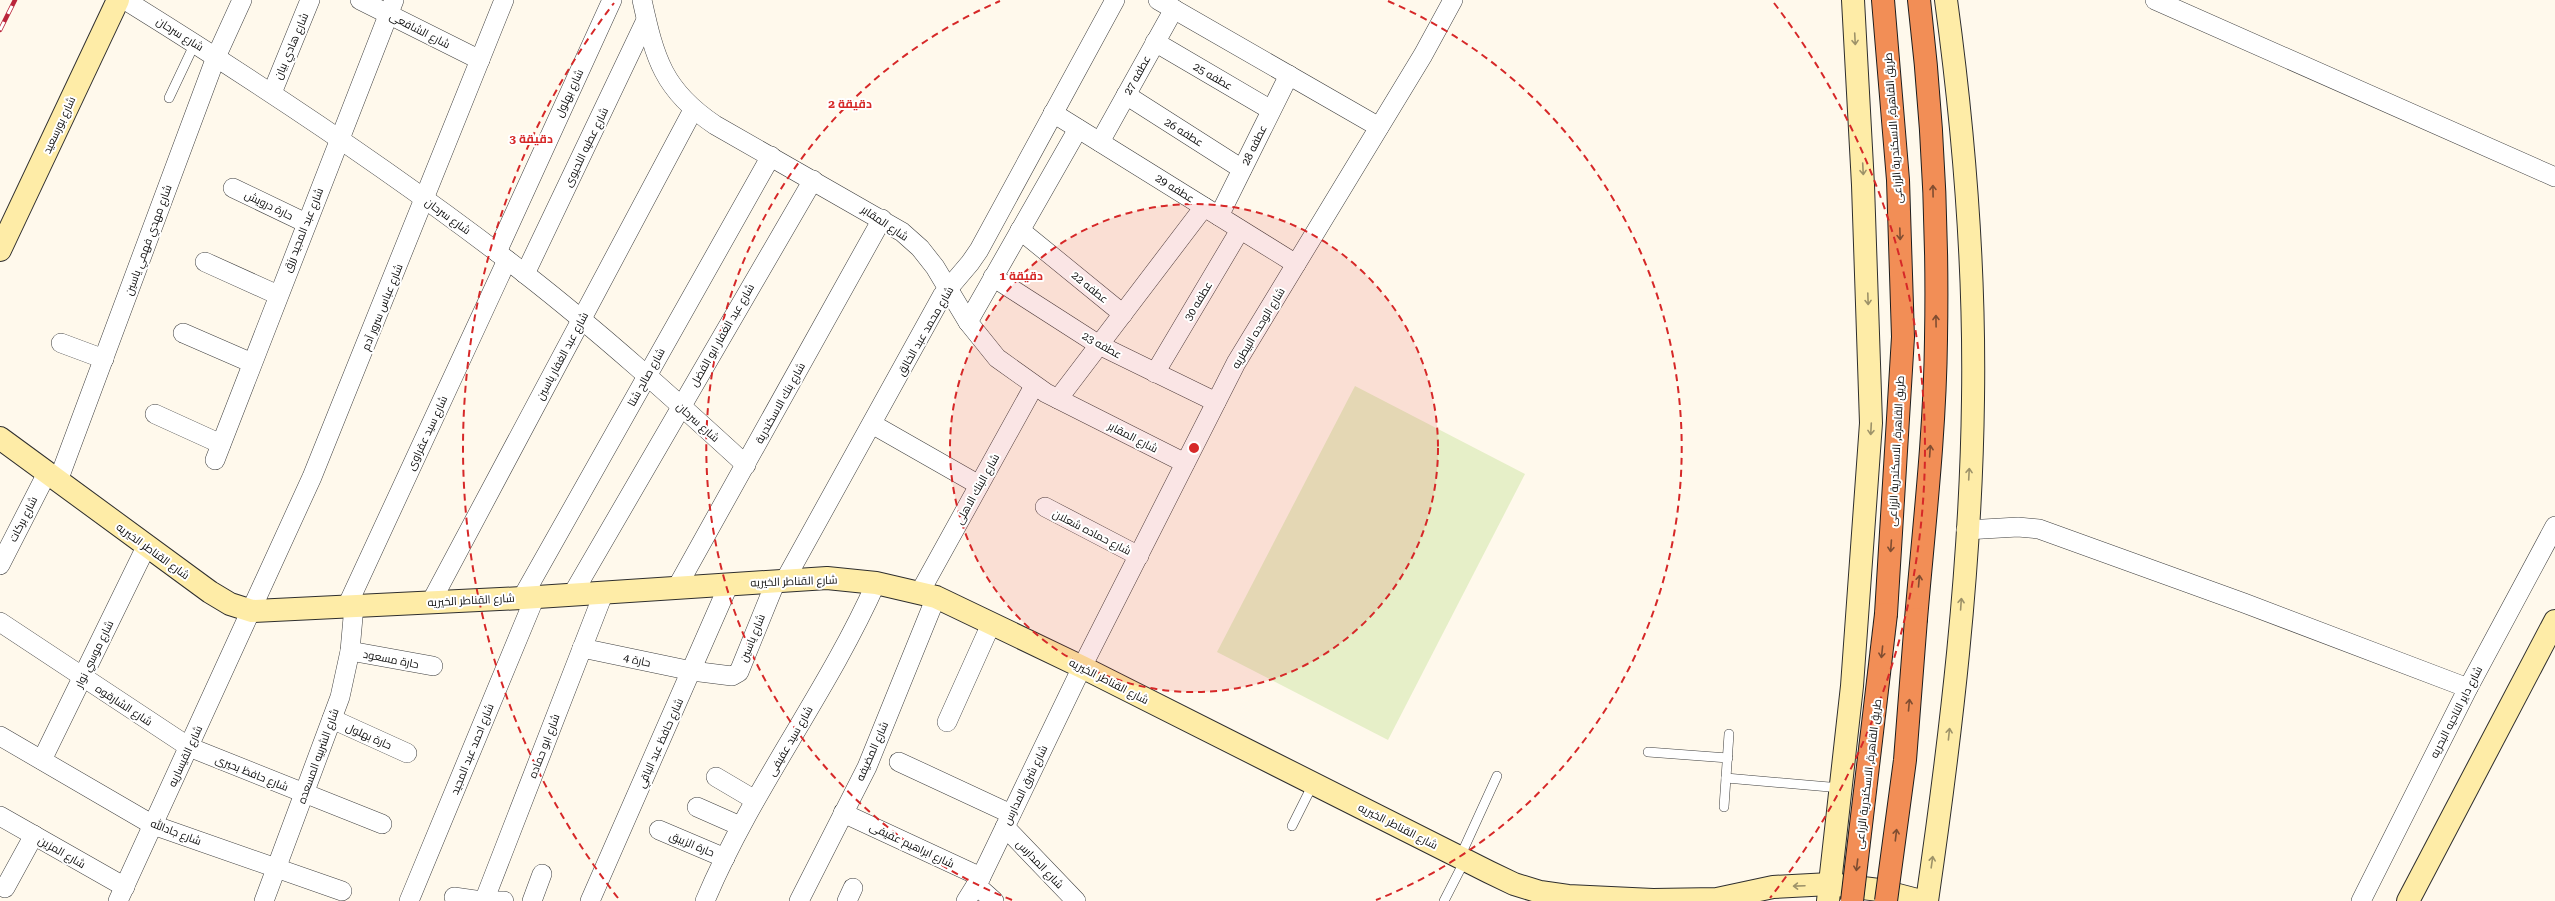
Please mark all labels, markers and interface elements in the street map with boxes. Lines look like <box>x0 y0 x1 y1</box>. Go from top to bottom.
street label: شارع الشافعى <box>387 10 452 52</box>
street label: شارع هادي بيان <box>272 11 313 82</box>
street label: شارع سرحان <box>153 15 206 55</box>
one-way arrow <box>1851 32 1858 45</box>
street label: طريق القاهرة, الاسكندرية الزراعى <box>1882 52 1905 204</box>
street label: عطفه 27 <box>1121 53 1154 97</box>
street label: عطفه 25 <box>1191 60 1235 93</box>
street label: شارع بهلول <box>553 67 587 120</box>
street label: شارع بورسعيد <box>41 95 79 156</box>
text: 2 دقيقة <box>828 97 872 111</box>
street label: شارع عطيه اللحيوى <box>562 105 612 189</box>
street label: عطفه 26 <box>1162 115 1206 149</box>
street label: عطفه 28 <box>1239 123 1270 168</box>
text: 3 دقيقة <box>509 132 553 146</box>
one-way arrow <box>1859 162 1866 175</box>
street label: عطفه 29 <box>1153 171 1197 205</box>
street label: شارع مهدي فهمي ياسين <box>122 183 176 298</box>
one-way arrow <box>1929 185 1937 198</box>
street label: شارع عبد المجيد رزق <box>281 186 327 275</box>
street label: حارة درويش <box>242 188 295 223</box>
street label: شارع سرحان <box>422 196 473 238</box>
street label: شارع المقابر <box>857 202 911 245</box>
one-way arrow <box>1896 227 1903 240</box>
street label: شارع عباس سرور آدم <box>359 262 407 353</box>
text: 1 دقيقة <box>999 269 1043 283</box>
street label: عطفه 22 <box>1069 269 1111 306</box>
street label: عطفه 30 <box>1182 279 1215 323</box>
street label: شارع عبد الغفار ابو الفضل <box>688 282 758 389</box>
street label: شارع محمد عبد الخالق <box>895 284 957 379</box>
street label: شارع الوحده البيطريه <box>1229 286 1288 371</box>
one-way arrow <box>1864 292 1872 305</box>
street label: شارع عبد الغفار ياسين <box>534 310 592 403</box>
one-way arrow <box>1932 315 1940 328</box>
street label: عطفه 23 <box>1080 329 1124 362</box>
street label: شارع صالح شتا <box>625 346 669 409</box>
street label: شارع بنك الاسكندرية <box>753 360 809 447</box>
street label: طريق القاهرة, الاسكندرية الزراعى <box>1886 375 1907 527</box>
street label: شارع سيد عقراوى <box>404 394 451 473</box>
street label: شارع سرحان <box>673 400 722 446</box>
street label: شارع المقابر <box>1104 419 1160 456</box>
one-way arrow <box>1867 422 1874 435</box>
centre of rings <box>1187 441 1201 455</box>
one-way arrow <box>1927 445 1934 458</box>
street label: شارع البنك الاهلى <box>953 452 1003 527</box>
one-way arrow <box>1965 468 1973 481</box>
street label: شارع بركات <box>6 494 41 545</box>
street label: شارع حماده شعلان <box>1050 507 1133 559</box>
street label: شارع القناطر الخيريه <box>113 521 192 583</box>
one-way arrow <box>1887 539 1894 552</box>
street label: شارع القناطر الخيريه <box>750 573 838 591</box>
one-way arrow <box>1915 575 1923 588</box>
street label: شارع القناطر الخيريه <box>427 592 515 610</box>
one-way arrow <box>1957 598 1964 611</box>
street label: شارع ياسين <box>737 612 769 664</box>
street label: شارع موسي نوار <box>72 618 117 691</box>
one-way arrow <box>1878 646 1885 659</box>
street label: حارة مسعود <box>362 648 420 671</box>
street label: حارة 4 <box>622 651 652 670</box>
street label: شارع القناطر الخيريه <box>1067 656 1151 708</box>
street label: شارع داير الناحيه البحريه <box>2428 664 2486 761</box>
street label: شارع الشارقوه <box>92 682 155 729</box>
street label: شارع حافظ عبد الباقي <box>635 696 688 791</box>
street label: طريق القاهرة, الاسكندرية الزراعى <box>1853 698 1884 850</box>
one-way arrow <box>1905 699 1912 712</box>
street label: شارع احمد عبد المجيد <box>448 702 498 797</box>
street label: شارع سيد عفيفى <box>765 704 817 779</box>
street label: شارع الشربيه المسعده <box>295 707 343 806</box>
street label: شارع ابو حماده <box>526 712 564 780</box>
street label: شارع المضيفه <box>854 720 892 783</box>
street label: حارة بهلول <box>344 721 394 752</box>
street label: شارع القيساريه <box>166 723 206 789</box>
one-way arrow <box>1945 727 1953 740</box>
street label: شارع شرق المدارس <box>1001 743 1051 828</box>
street label: شارع حافظ بحيرى <box>213 753 290 795</box>
street label: شارع القناطر الخيريه <box>1356 801 1440 853</box>
street label: شارع جادالله <box>148 815 204 849</box>
street label: شارع ابراهيم عفيفى <box>867 820 956 872</box>
street label: حارة الزيبق <box>667 829 716 860</box>
one-way arrow <box>1892 829 1899 842</box>
street label: شارع المزين <box>35 834 88 872</box>
street label: شارع المدارس <box>1013 837 1066 892</box>
one-way arrow <box>1928 856 1936 869</box>
one-way arrow <box>1854 858 1861 871</box>
one-way arrow <box>1793 882 1806 889</box>

